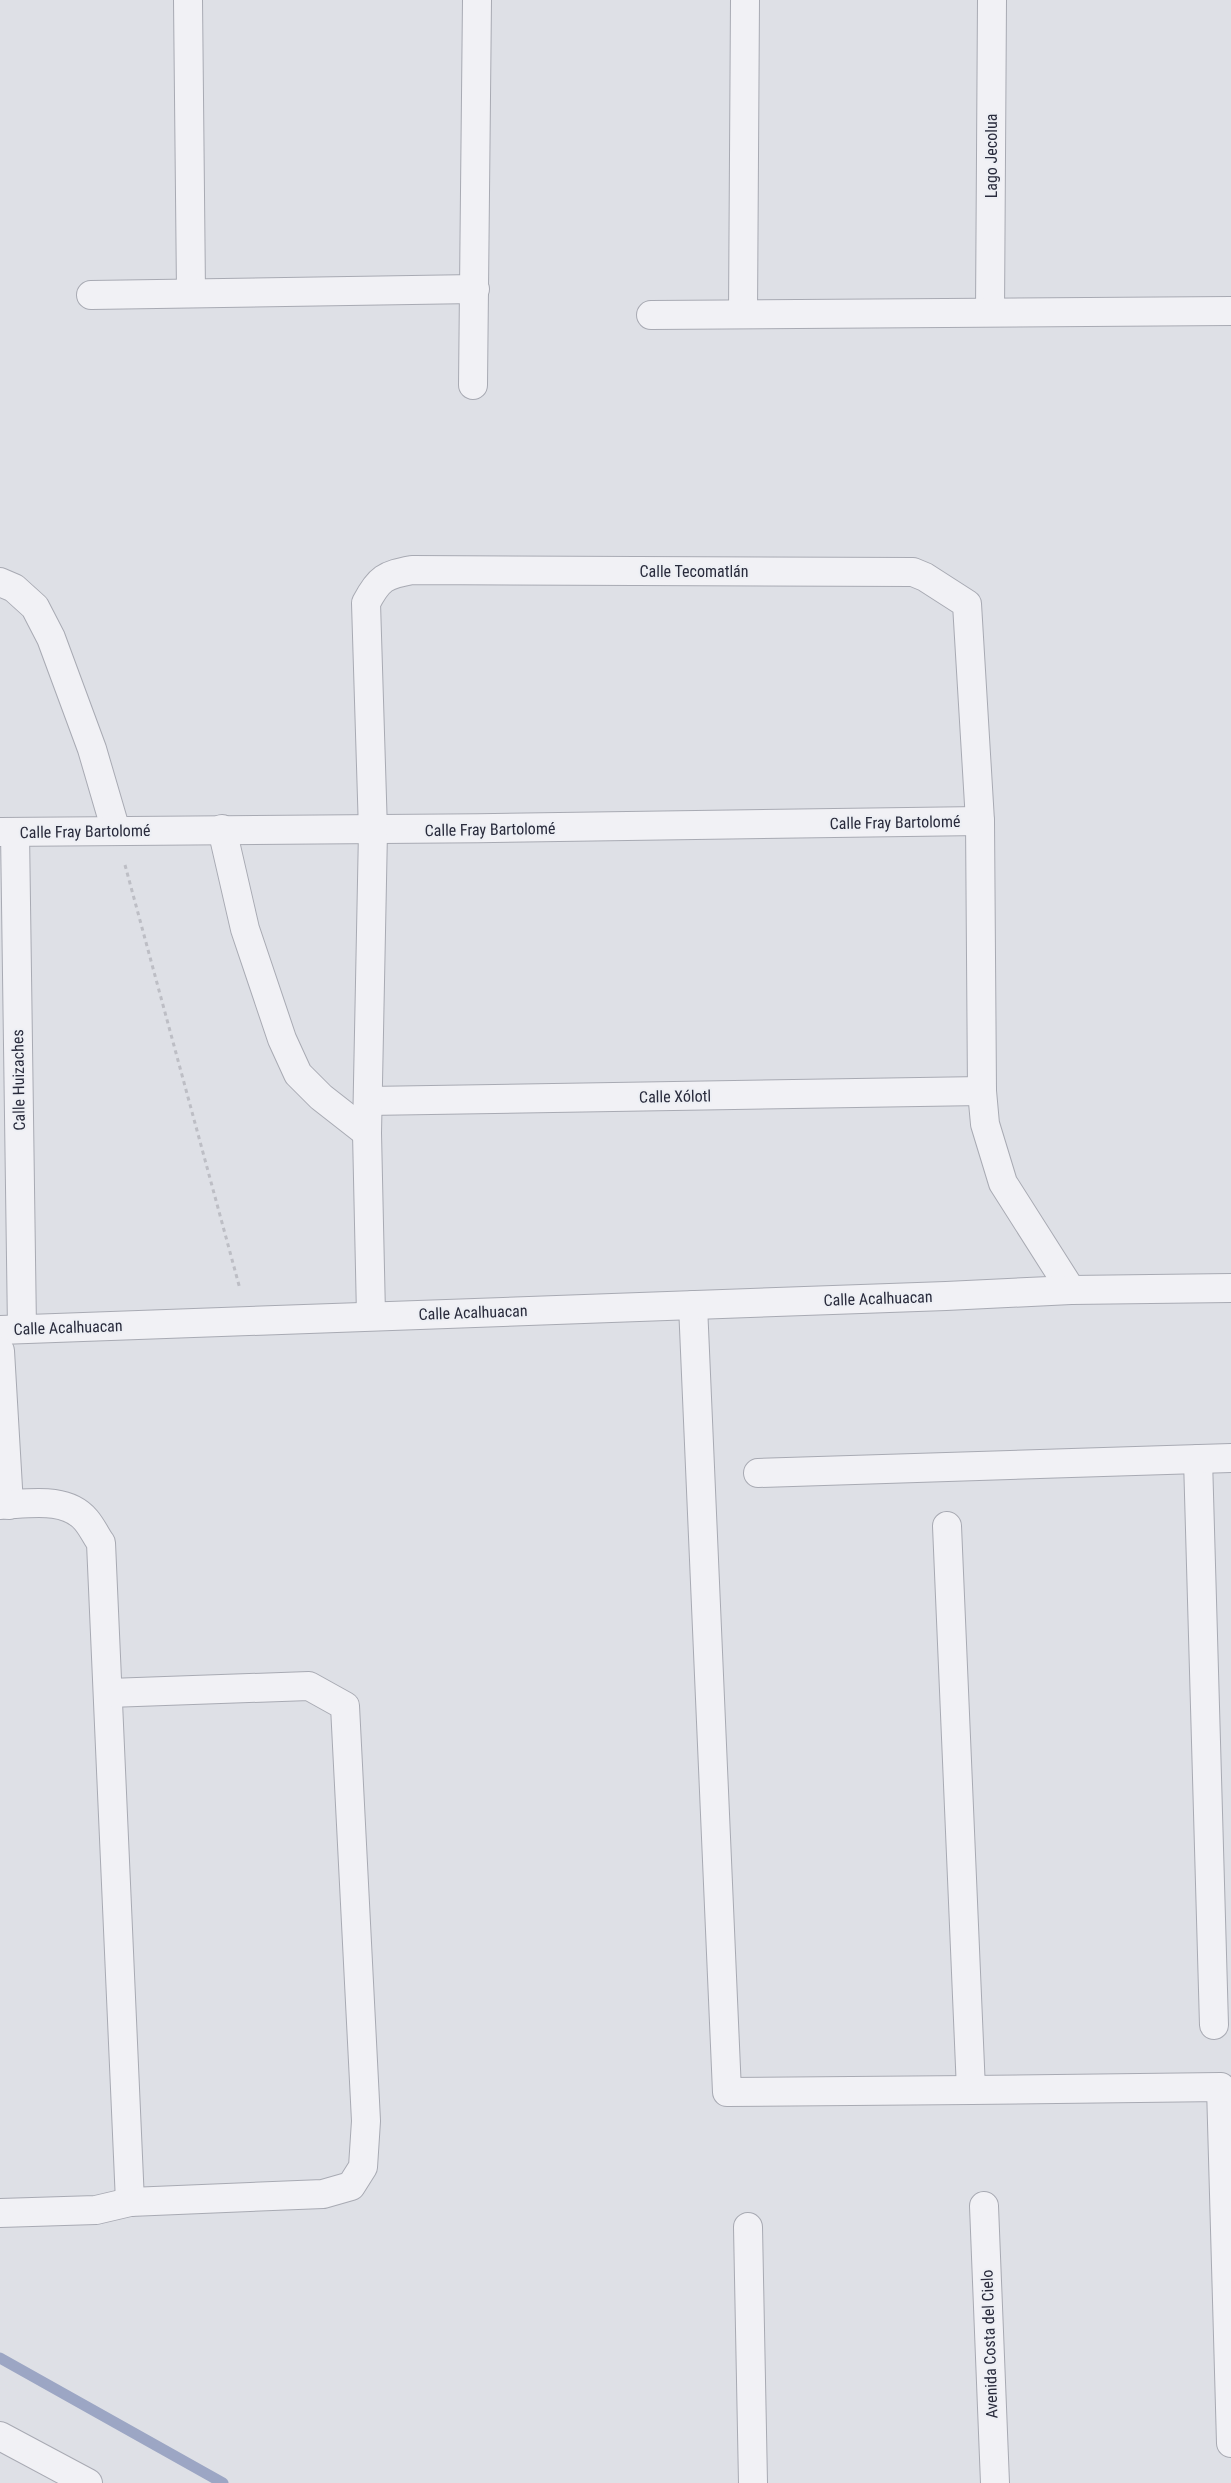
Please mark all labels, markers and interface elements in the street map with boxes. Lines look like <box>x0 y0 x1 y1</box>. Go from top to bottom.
street label: Lago Jecolua <box>982 114 1001 198</box>
street label: Calle Tecomatlán <box>640 562 748 581</box>
street label: Calle Fray Bartolomé <box>829 812 961 833</box>
street label: Calle Fray Bartolomé <box>424 819 556 840</box>
street label: Calle Fray Bartolomé <box>19 821 151 842</box>
street label: Calle Huizaches <box>8 1029 29 1131</box>
street label: Calle Xólotl <box>639 1086 711 1107</box>
street label: Calle Acalhuacan <box>823 1287 933 1310</box>
street label: Calle Acalhuacan <box>418 1301 528 1324</box>
street label: Calle Acalhuacan <box>13 1316 123 1339</box>
street label: Avenida Costa del Cielo <box>977 2269 1002 2419</box>

